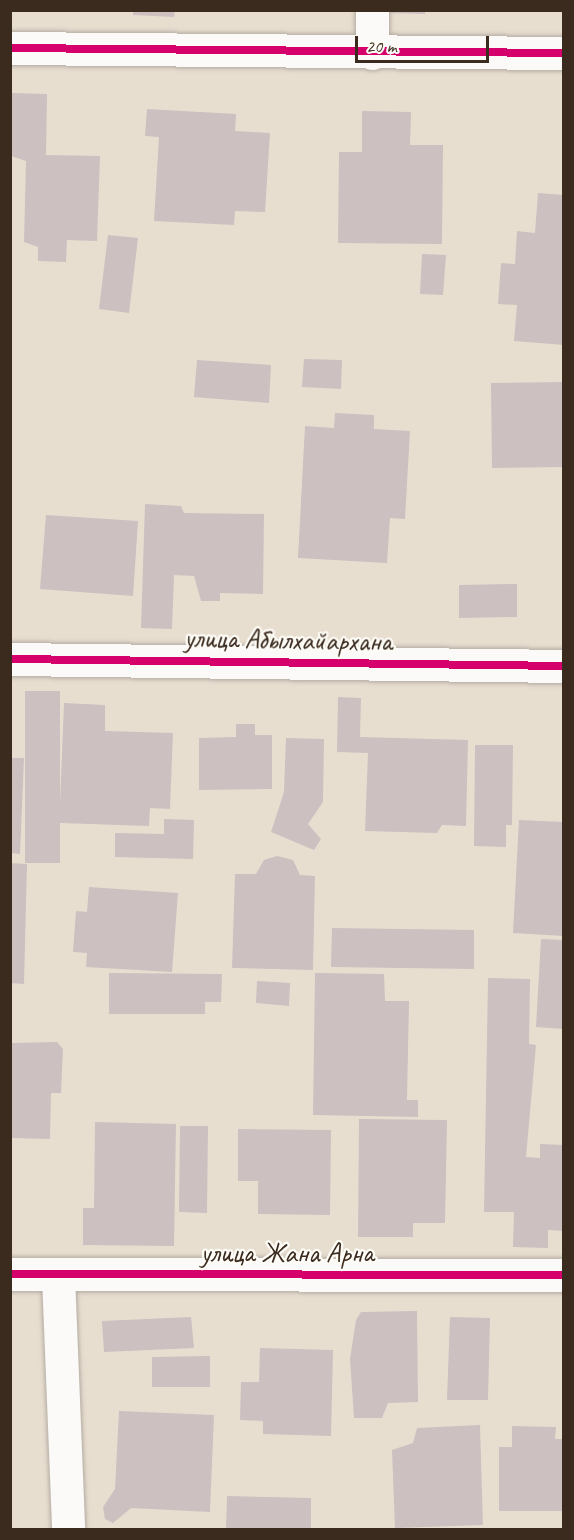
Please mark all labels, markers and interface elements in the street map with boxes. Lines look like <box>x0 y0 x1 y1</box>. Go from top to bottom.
scale bar <box>358 24 492 62</box>
text: 20 m <box>366 35 397 57</box>
street label: улица Абылхайархана <box>184 621 392 659</box>
street label: улица Жана Арна <box>200 1236 374 1270</box>

